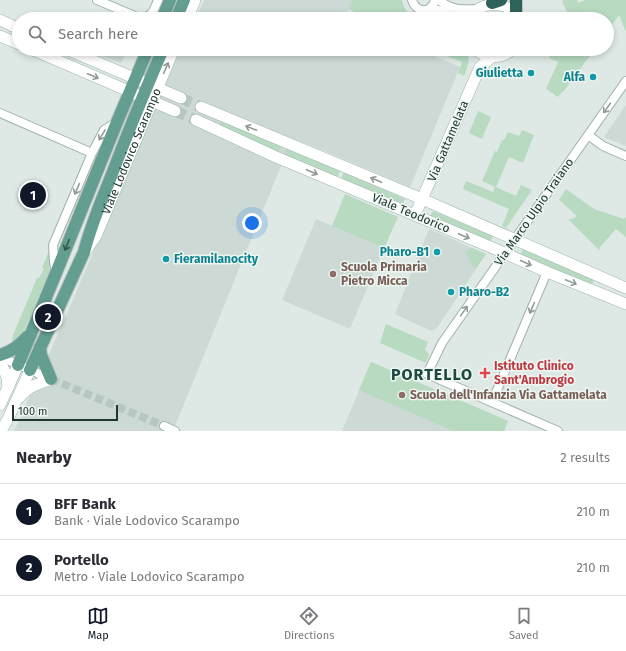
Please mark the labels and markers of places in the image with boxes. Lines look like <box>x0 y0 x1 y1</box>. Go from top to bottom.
place label: Giulietta <box>476 66 523 80</box>
marker: Giulietta <box>526 68 536 78</box>
place label: Alfa <box>563 70 585 84</box>
marker: Alfa <box>588 72 598 82</box>
pin: 1 <box>20 180 46 210</box>
place label: Pharo-B1 <box>380 245 429 259</box>
marker: Pharo-B1 <box>432 247 442 257</box>
place label: Fieramilanocity <box>174 252 259 266</box>
marker: Fieramilanocity <box>161 254 171 264</box>
place label: Scuola Primaria Pietro Micca <box>341 260 427 288</box>
marker: Scuola Primaria Pietro Micca <box>328 269 338 279</box>
place label: Pharo-B2 <box>459 285 509 299</box>
marker: Pharo-B2 <box>446 287 456 297</box>
pin: 2 <box>35 302 61 332</box>
place label: Istituto Clinico Sant'Ambrogio <box>494 359 574 387</box>
marker: Istituto Clinico Sant'Ambrogio <box>479 367 491 379</box>
place label: Scuola dell'Infanzia Via Gattamelata <box>410 388 607 402</box>
marker: Scuola dell'Infanzia Via Gattamelata <box>397 390 407 400</box>

